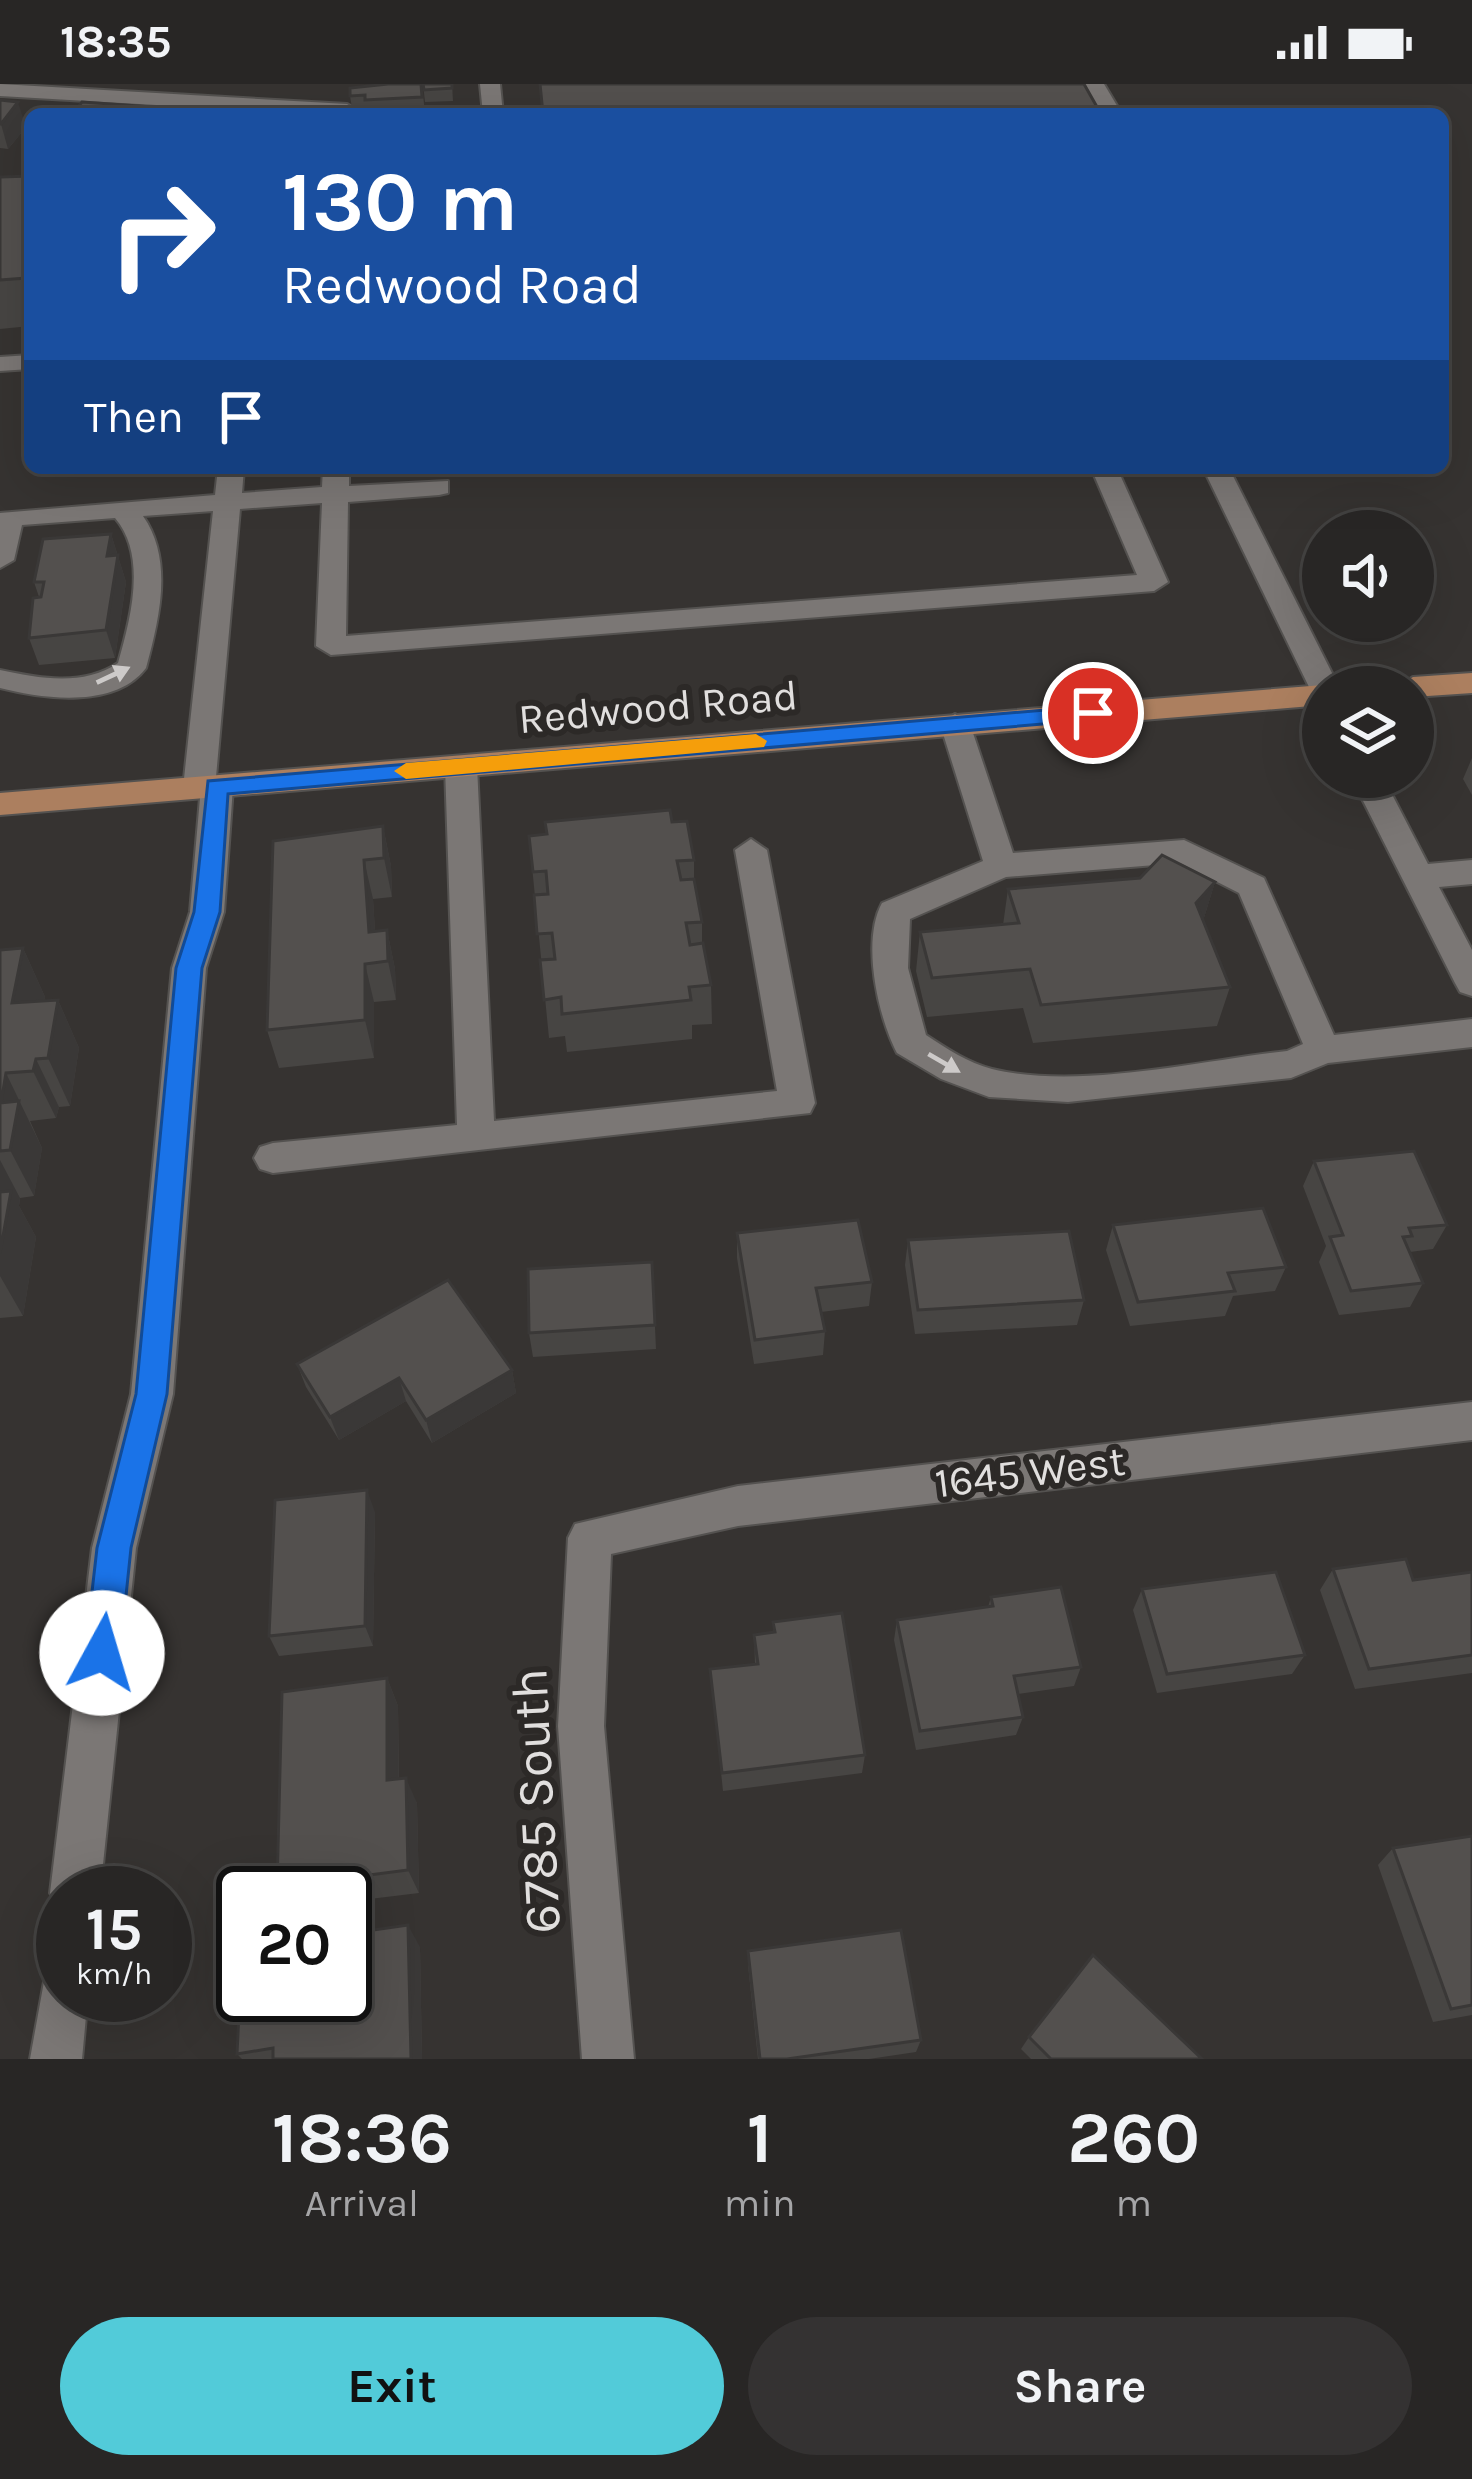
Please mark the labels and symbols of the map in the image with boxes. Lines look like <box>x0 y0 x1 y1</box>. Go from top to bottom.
pin <box>1042 662 1144 764</box>
one-way arrow <box>96 664 131 684</box>
street label: Redwood Road <box>516 670 800 744</box>
one-way arrow <box>927 1052 961 1073</box>
street label: 1645 West <box>932 1436 1128 1508</box>
position arrow <box>39 1590 165 1716</box>
street label: 6785 South <box>499 1667 573 1935</box>
speed limit sign: 20 <box>216 1866 372 2022</box>

